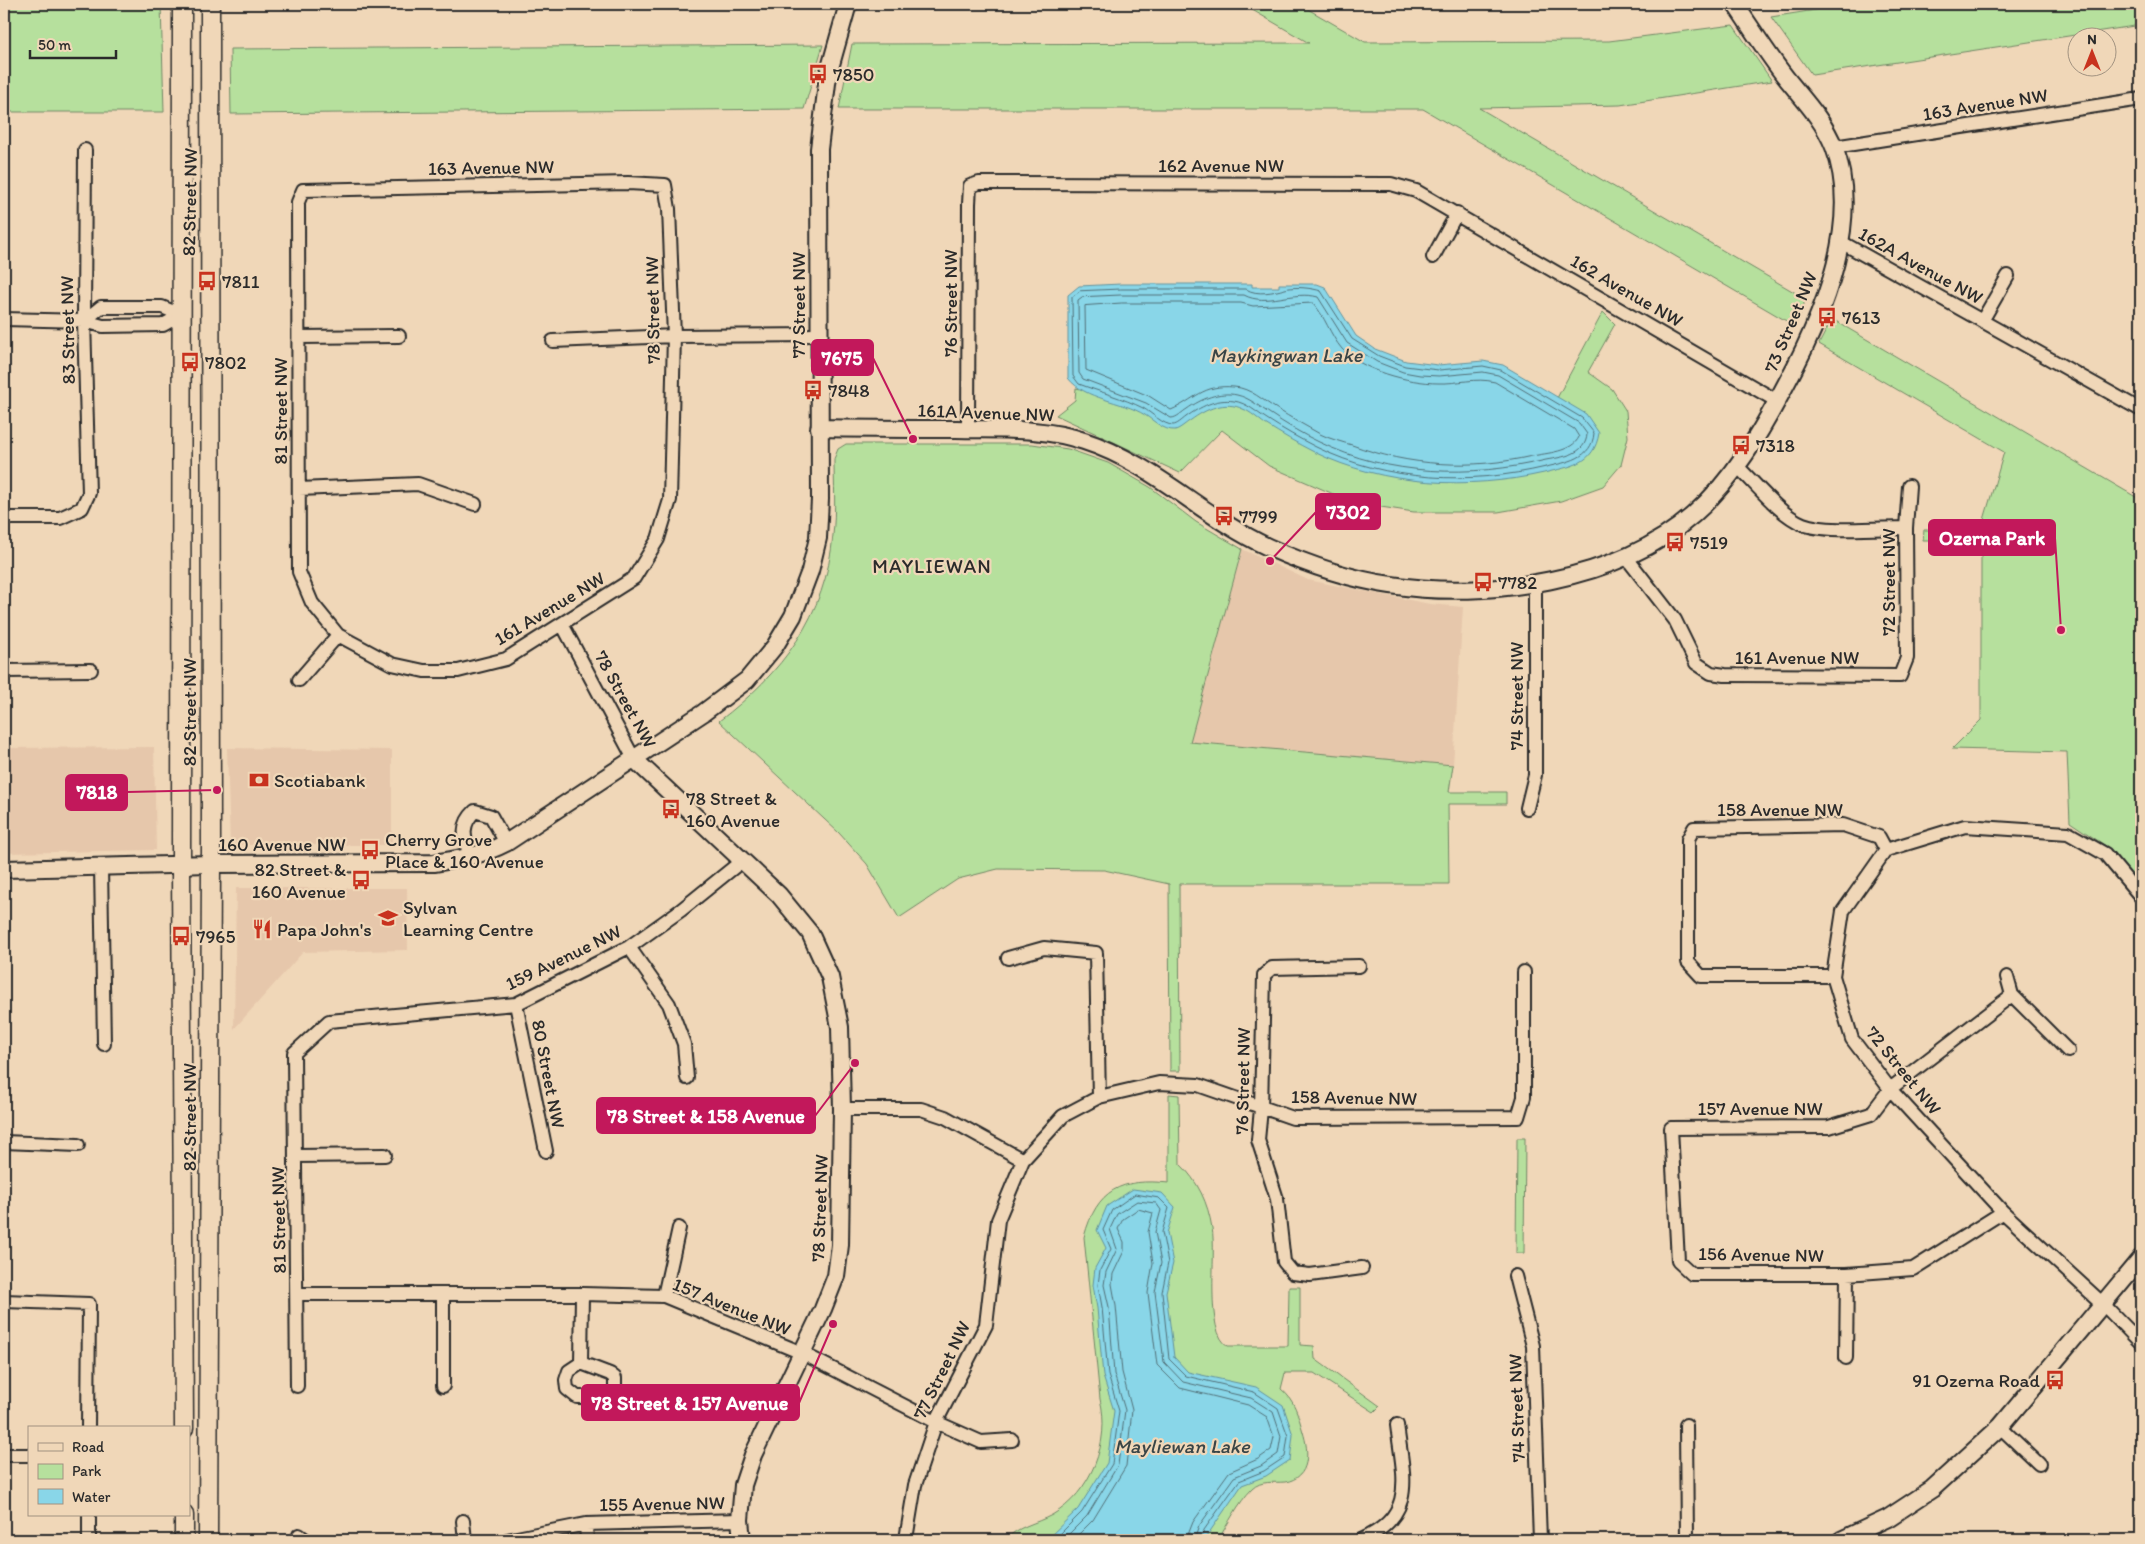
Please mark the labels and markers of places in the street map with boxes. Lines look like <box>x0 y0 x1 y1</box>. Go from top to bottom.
bus stop icon: 7850 <box>807 63 829 85</box>
place label: 7850 <box>833 63 875 86</box>
bus stop icon: 7811 <box>196 270 218 292</box>
place label: 7811 <box>222 270 260 293</box>
bus stop icon: 7613 <box>1816 306 1838 328</box>
place label: 7613 <box>1842 306 1881 329</box>
callout: 7675 <box>812 340 873 375</box>
bus stop icon: 7802 <box>179 351 201 373</box>
place label: 7802 <box>205 351 247 374</box>
bus stop icon: 7848 <box>802 379 824 401</box>
place label: 7848 <box>828 379 870 402</box>
bus stop icon: 7318 <box>1730 434 1752 456</box>
place label: 7318 <box>1756 434 1795 457</box>
callout: 7302 <box>1316 494 1380 529</box>
bus stop icon: 7799 <box>1213 505 1235 527</box>
place label: 7799 <box>1239 505 1278 528</box>
callout: Ozerna Park <box>1929 520 2055 555</box>
bus stop icon: 7519 <box>1664 531 1686 553</box>
place label: 7519 <box>1690 531 1728 554</box>
bus stop icon: 7782 <box>1472 571 1494 593</box>
place label: 7782 <box>1498 571 1537 594</box>
bank icon: Scotiabank <box>248 769 270 791</box>
place label: Scotiabank <box>274 769 366 792</box>
callout: 7818 <box>66 775 127 810</box>
place label: 78 Street & 160 Avenue <box>686 787 780 832</box>
bus stop icon: 78 Street & 160 Avenue <box>660 798 682 820</box>
place label: Cherry Grove Place & 160 Avenue <box>385 828 544 873</box>
bus stop icon: Cherry Grove Place & 160 Avenue <box>359 839 381 861</box>
place label: 82 Street & 160 Avenue <box>252 858 346 903</box>
bus stop icon: 82 Street & 160 Avenue <box>350 869 372 891</box>
place label: Sylvan Learning Centre <box>403 896 533 941</box>
school or university icon: Sylvan Learning Centre <box>377 907 399 929</box>
restaurant icon: Papa John's <box>251 918 273 940</box>
place label: Papa John's <box>277 918 372 941</box>
bus stop icon: 7965 <box>170 925 192 947</box>
place label: 7965 <box>196 925 235 948</box>
callout: 78 Street & 158 Avenue <box>597 1098 815 1133</box>
place label: 91 Ozerna Road <box>1912 1369 2041 1392</box>
bus stop icon: 91 Ozerna Road <box>2044 1369 2066 1391</box>
callout: 78 Street & 157 Avenue <box>582 1385 799 1420</box>

